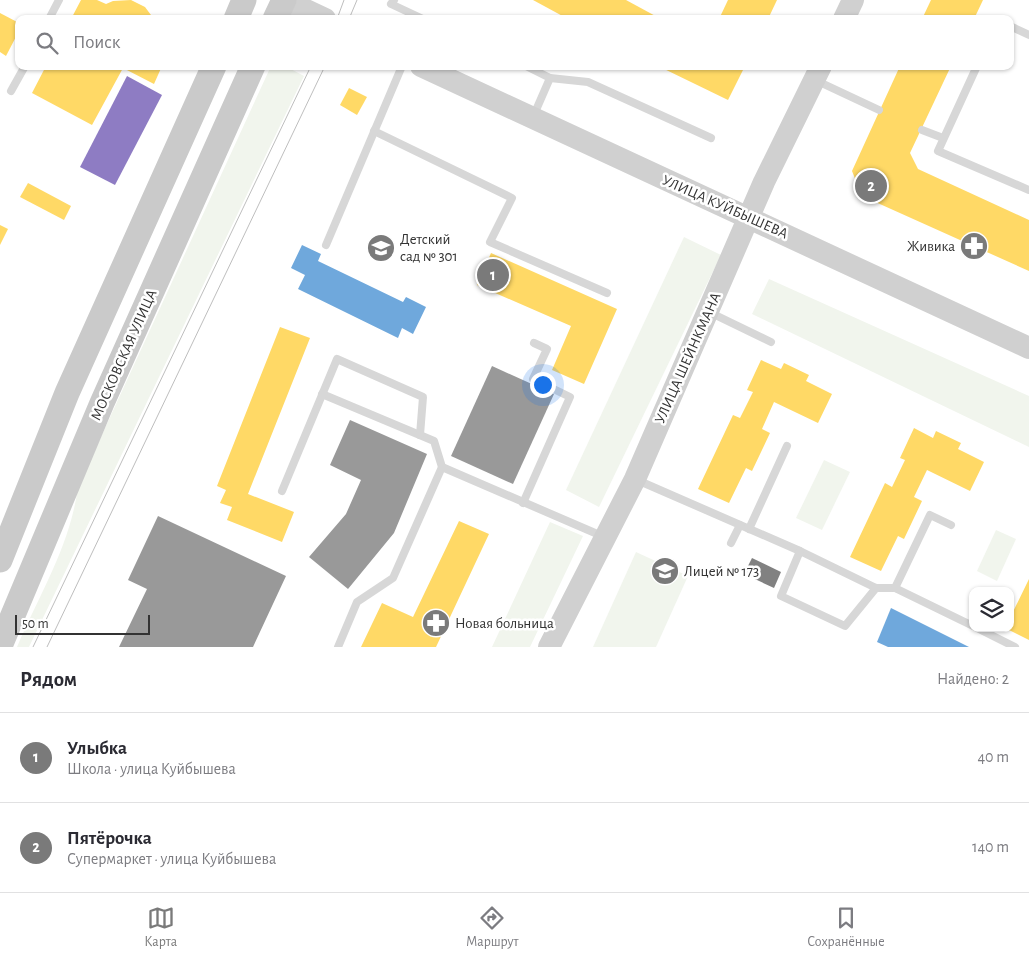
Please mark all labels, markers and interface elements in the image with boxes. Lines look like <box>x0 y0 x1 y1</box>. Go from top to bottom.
search box <box>15 15 1014 70</box>
icon: search <box>33 29 61 57</box>
text: Поиск <box>73 33 120 52</box>
pin: 2 <box>855 167 887 205</box>
street label: УЛИЦА КУЙБЫШЕВА <box>660 173 790 242</box>
pharmacy icon: Живика <box>959 231 989 261</box>
place label: Детский сад № 301 <box>400 232 458 264</box>
school or university icon: Детский сад № 301 <box>366 233 396 263</box>
place label: Живика <box>907 239 955 254</box>
pin: 1 <box>477 256 509 294</box>
street label: МОСКОВСКАЯ УЛИЦА <box>88 287 160 423</box>
street label: УЛИЦА ШЕЙНКМАНА <box>652 290 724 426</box>
your location <box>530 372 556 398</box>
school or university icon: Лицей № 173 <box>650 556 680 586</box>
place label: Лицей № 173 <box>684 564 759 579</box>
map controls <box>969 587 1014 632</box>
button: layers <box>969 587 1014 632</box>
pharmacy icon: Новая больница <box>421 608 451 638</box>
scale bar <box>15 612 150 635</box>
place label: Новая больница <box>455 616 554 631</box>
text: 50 m <box>22 617 49 631</box>
text: Рядом <box>20 669 77 690</box>
text: Найдено: 2 <box>937 671 1009 687</box>
text: Улыбка <box>67 739 127 758</box>
text: 1 <box>33 749 39 765</box>
text: 40 m <box>977 749 1009 765</box>
text: Школа · улица Куйбышева <box>67 761 236 777</box>
text: Пятёрочка <box>67 829 152 848</box>
text: 2 <box>32 839 40 855</box>
text: 140 m <box>972 839 1009 855</box>
text: Супермаркет · улица Куйбышева <box>67 851 276 867</box>
tab: Карта <box>144 904 177 951</box>
tab: Маршрут <box>466 904 519 951</box>
tab: Сохранённые <box>807 904 885 951</box>

